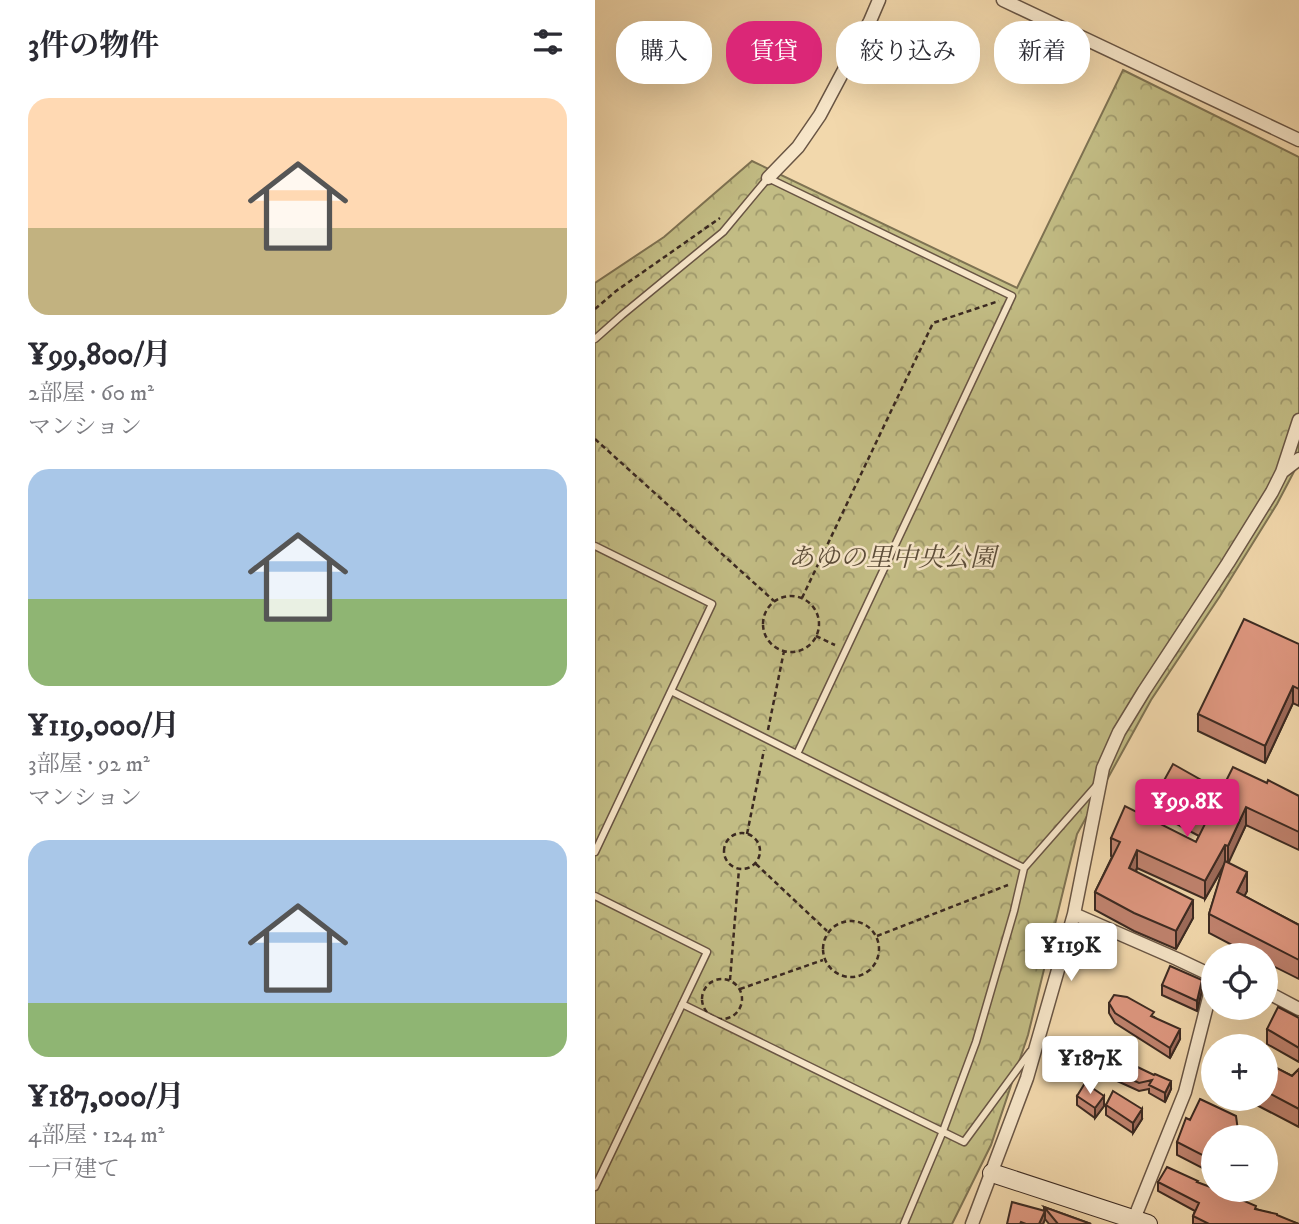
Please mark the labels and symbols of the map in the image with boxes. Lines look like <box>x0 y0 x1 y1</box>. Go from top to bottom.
park label: あゆの里中央公園 <box>788 542 1000 575</box>
pin: ¥99.8K <box>1130 780 1244 839</box>
pin: ¥119K <box>1022 923 1120 983</box>
pin: ¥187K <box>1041 1036 1139 1096</box>

